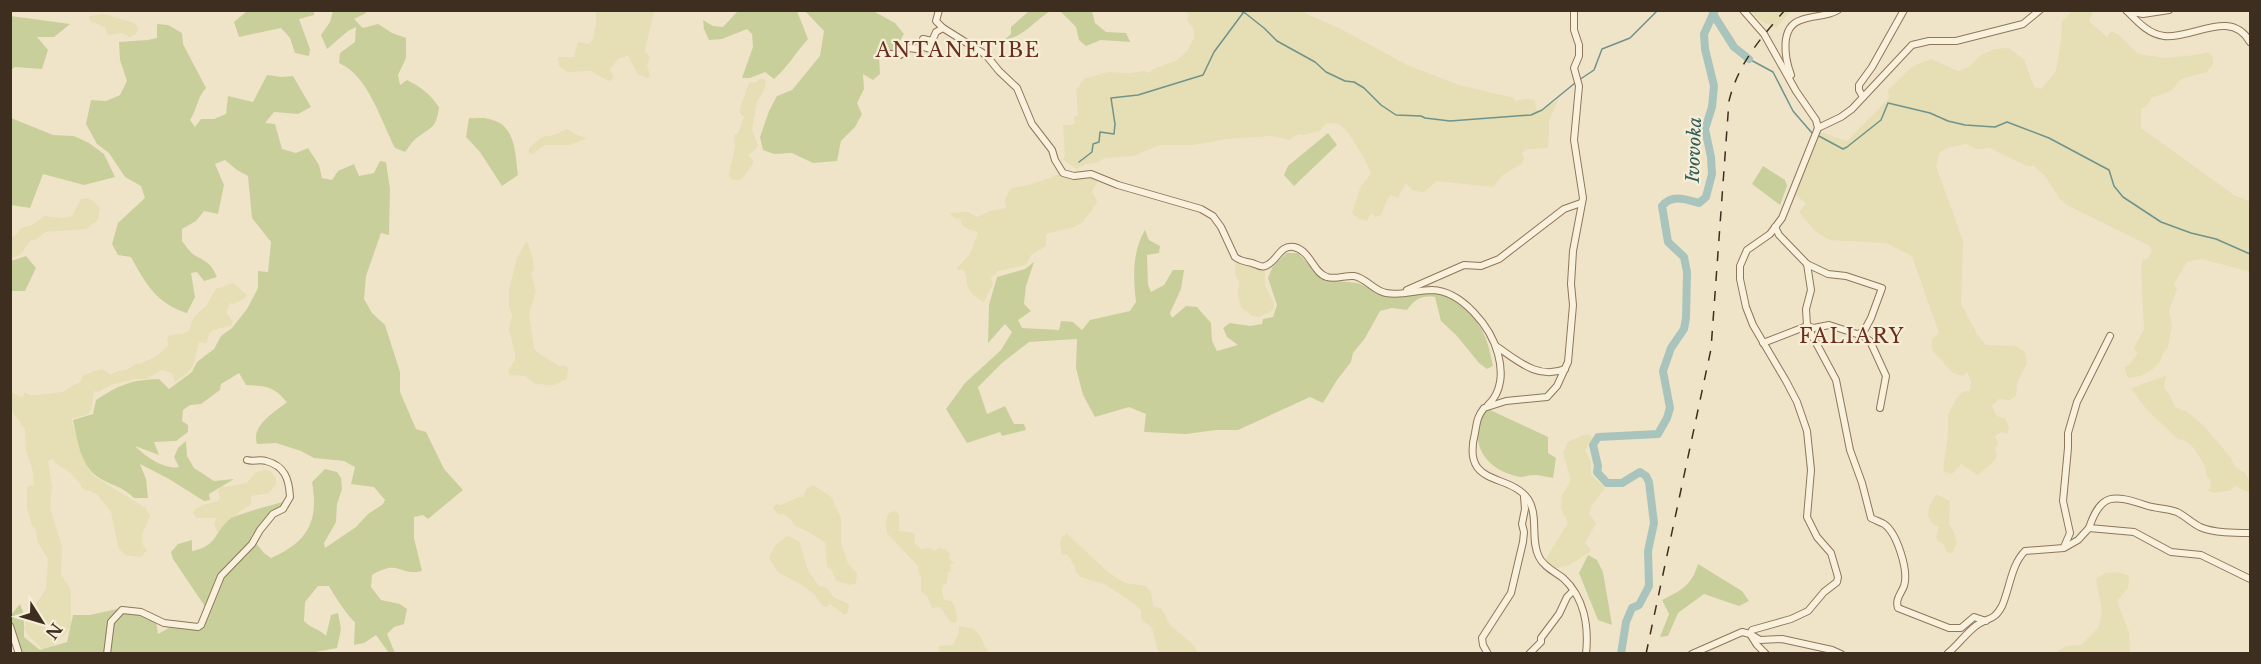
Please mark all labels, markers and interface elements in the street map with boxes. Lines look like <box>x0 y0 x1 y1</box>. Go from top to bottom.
district label: ANTANETIBE <box>874 38 1041 62</box>
water label: Ivovoka <box>1682 117 1706 184</box>
district label: FALIARY <box>1799 324 1905 348</box>
north arrow <box>12 592 72 652</box>
text: N <box>41 619 66 643</box>

